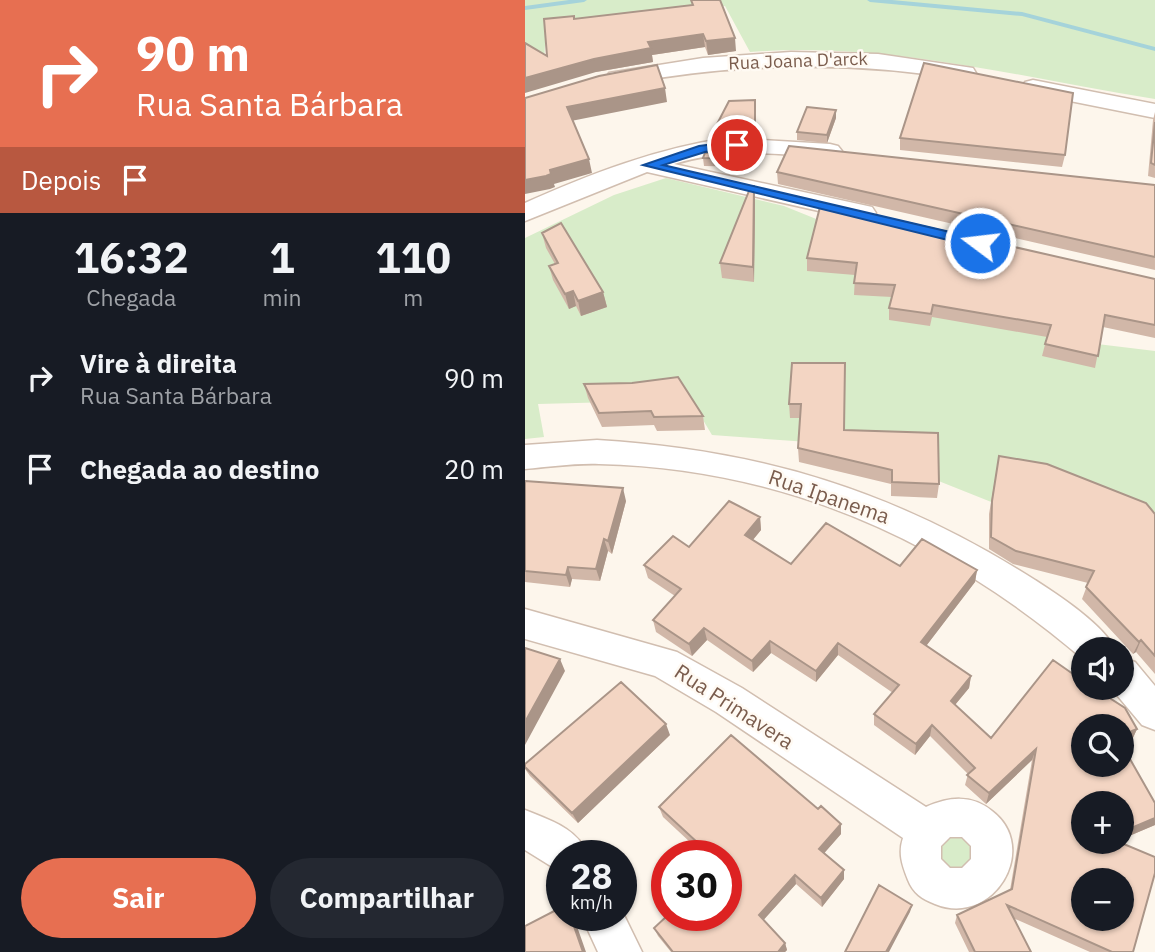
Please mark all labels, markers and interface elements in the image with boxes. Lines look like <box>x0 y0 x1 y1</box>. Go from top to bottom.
text: 90 m <box>136 21 250 84</box>
icon: right <box>21 28 112 119</box>
street label: Rua Joana D'arck <box>728 47 869 74</box>
text: Rua Santa Bárbara <box>136 83 403 125</box>
pin <box>707 115 767 175</box>
icon: arrive <box>718 126 756 164</box>
icon: arrive <box>116 161 154 199</box>
text: Depois <box>21 163 102 197</box>
position arrow <box>943 206 1017 280</box>
text: 16:32 <box>74 230 189 285</box>
text: 1 <box>269 230 295 285</box>
text: 110 <box>375 230 451 285</box>
text: Chegada <box>86 282 176 312</box>
text: min <box>263 282 301 312</box>
text: m <box>403 282 423 312</box>
text: Vire à direita <box>80 346 237 380</box>
icon: right <box>21 359 59 397</box>
text: 90 m <box>444 361 504 395</box>
text: Rua Santa Bárbara <box>80 380 272 410</box>
icon: arrive <box>21 450 59 488</box>
text: Chegada ao destino <box>80 452 319 486</box>
text: 20 m <box>444 452 504 486</box>
street label: Rua Ipanema <box>765 462 894 530</box>
map controls <box>1071 637 1134 931</box>
button: sound <box>1071 637 1134 700</box>
street label: Rua Primavera <box>670 657 800 755</box>
button: search <box>1071 714 1134 777</box>
button: + <box>1071 791 1134 854</box>
speed limit sign: 30 <box>651 840 742 931</box>
text: 28 <box>570 853 613 899</box>
button: Sair <box>21 858 256 938</box>
button: Compartilhar <box>270 858 504 938</box>
button: − <box>1071 868 1134 931</box>
text: km/h <box>570 891 613 914</box>

